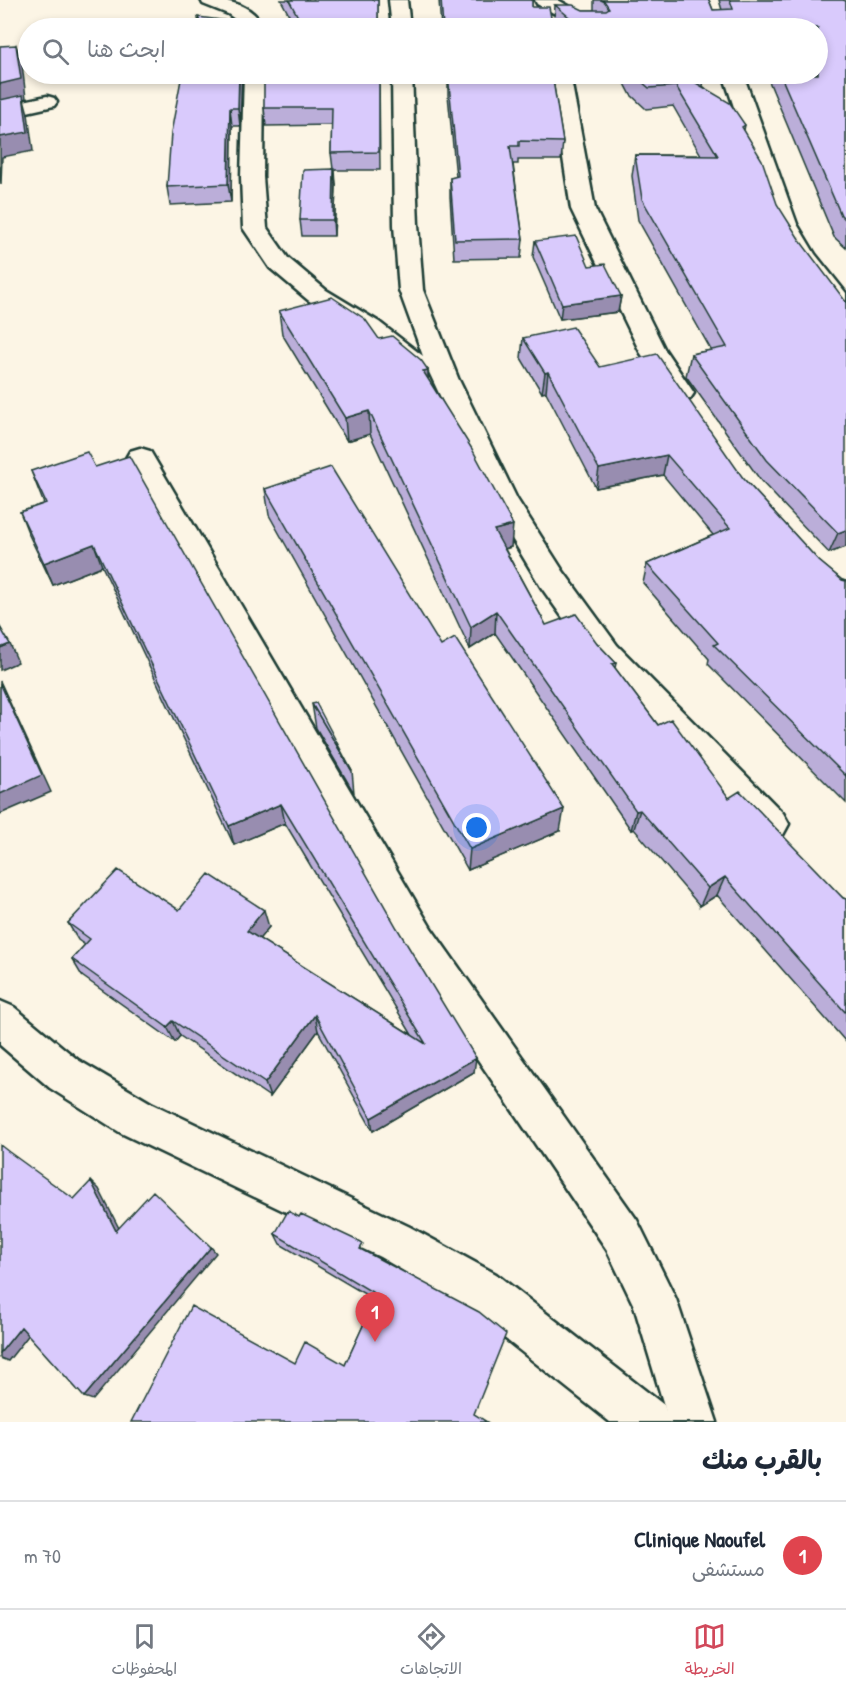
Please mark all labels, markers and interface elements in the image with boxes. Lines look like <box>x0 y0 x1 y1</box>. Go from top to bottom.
search box <box>18 18 828 84</box>
text: ابحث هنا <box>87 34 166 64</box>
icon: search <box>39 35 72 68</box>
your location <box>462 813 491 842</box>
pin: 1 <box>356 1292 394 1342</box>
text: بالقرب منك <box>702 1442 822 1477</box>
text: Clinique Naoufel <box>634 1524 765 1554</box>
text: 70 m <box>24 1542 61 1569</box>
text: 1 <box>799 1542 806 1569</box>
text: مستشفى <box>692 1555 765 1582</box>
tab: المحفوظات <box>111 1620 177 1683</box>
tab: الاتجاهات <box>400 1620 462 1683</box>
tab: الخريطة <box>685 1620 735 1683</box>

